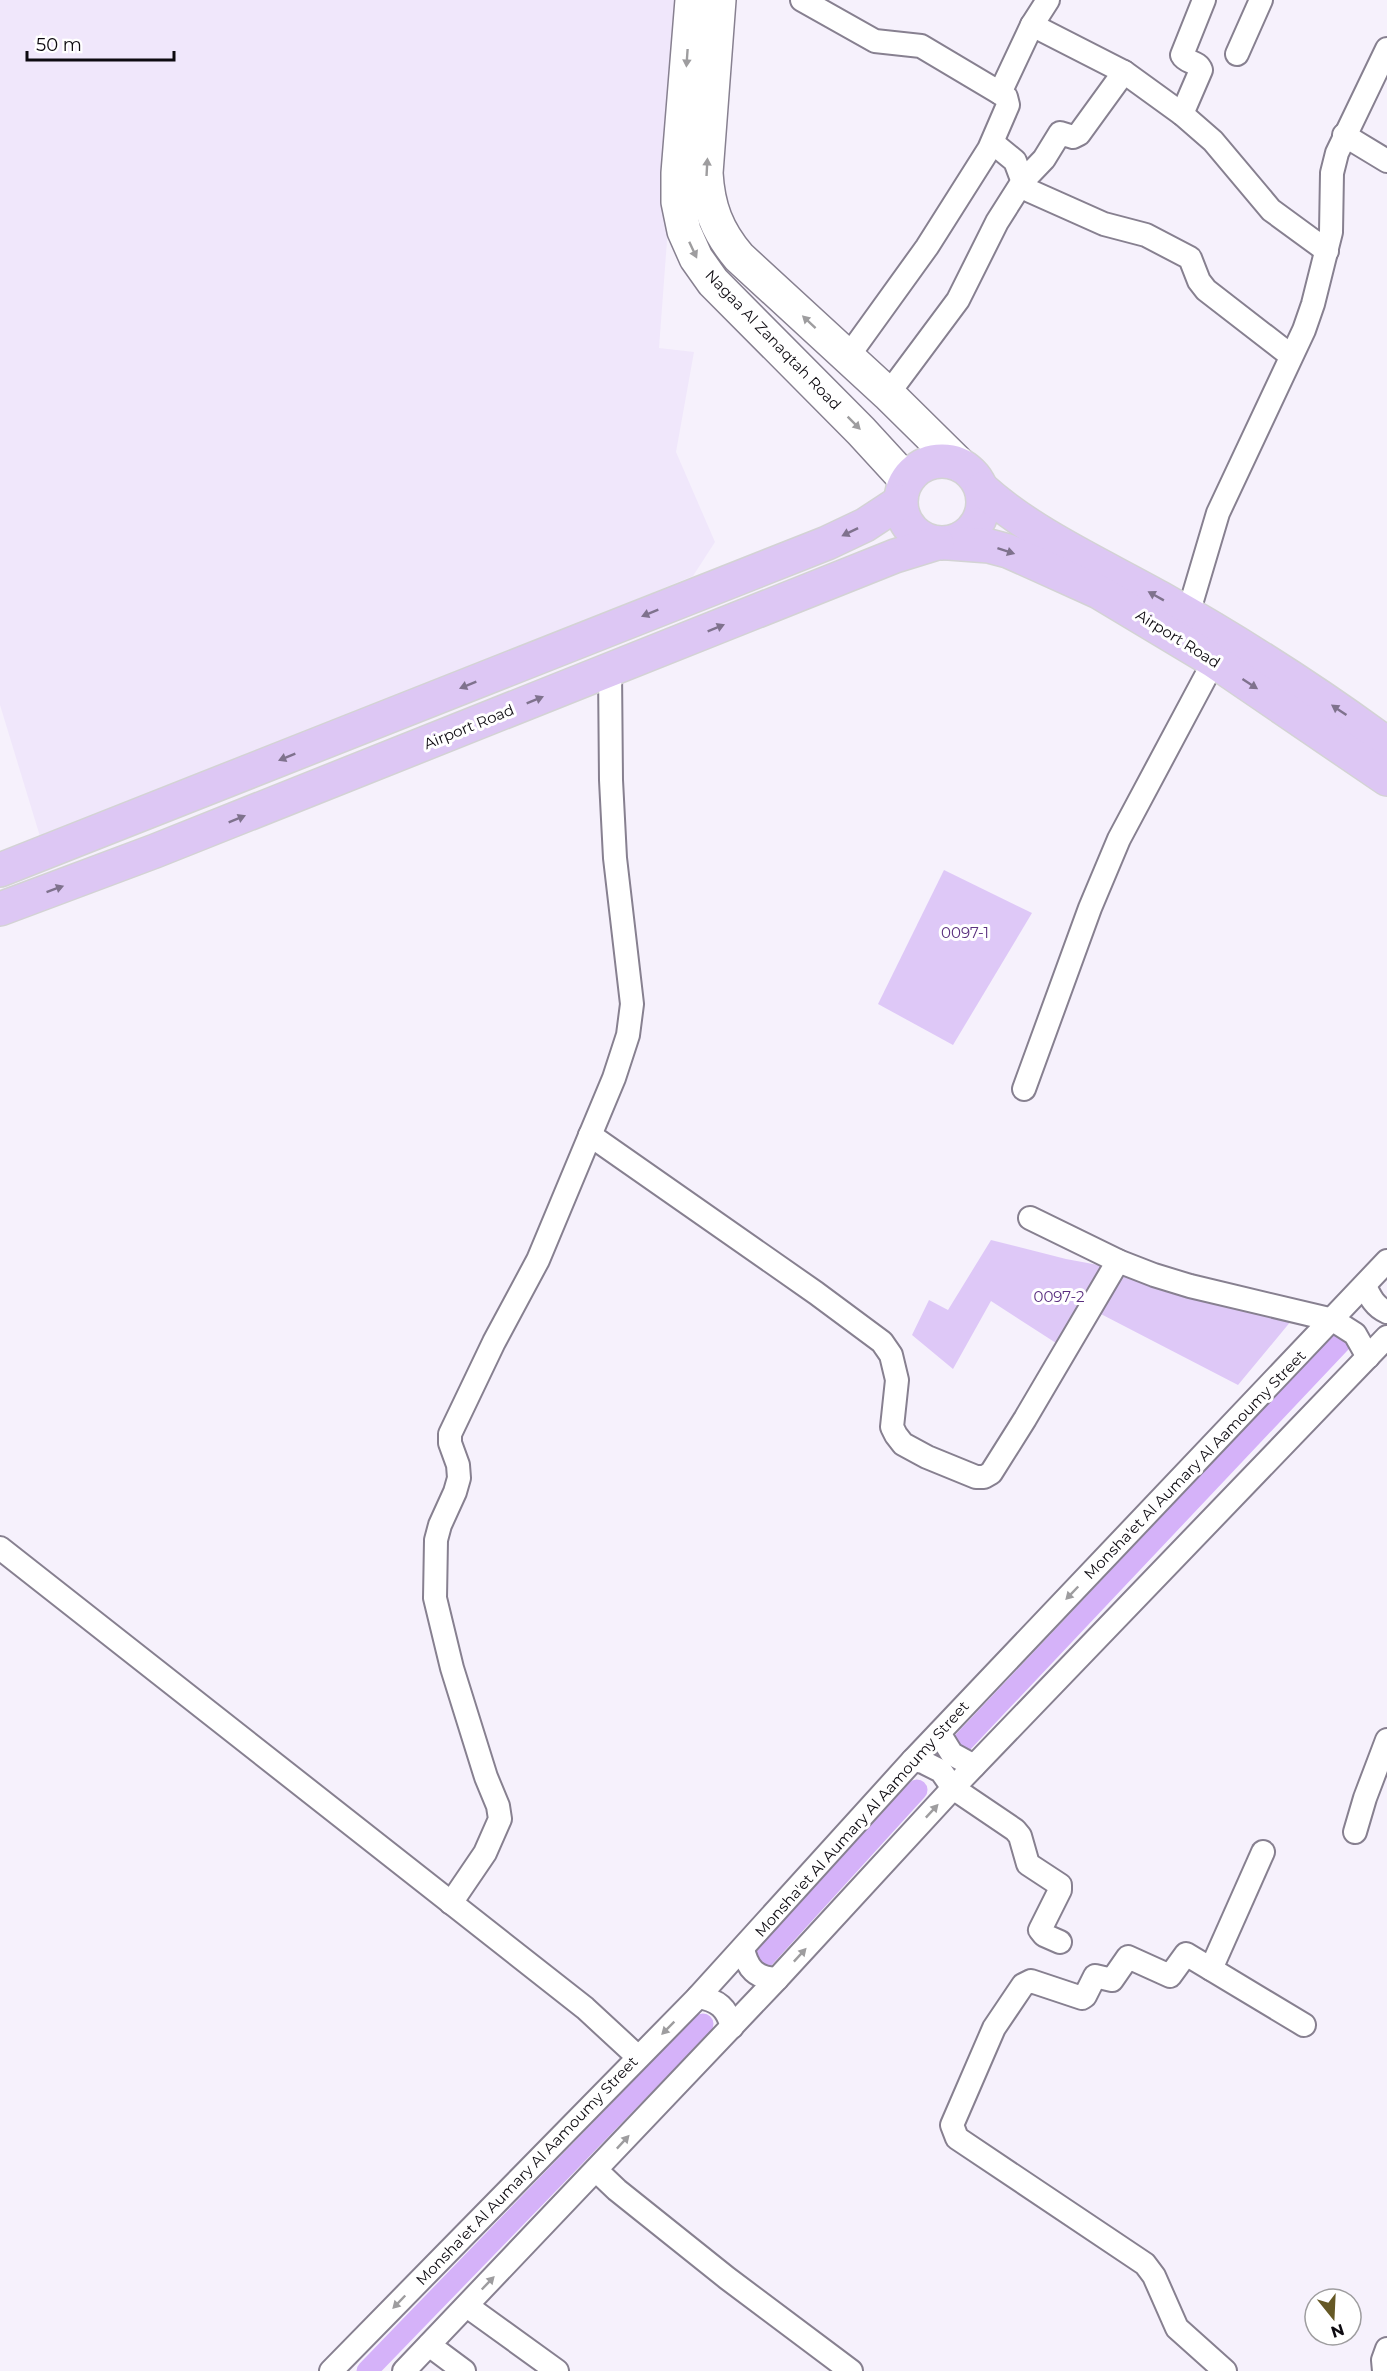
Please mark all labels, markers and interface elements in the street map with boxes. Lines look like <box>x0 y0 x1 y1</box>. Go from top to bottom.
scale bar <box>27 24 174 62</box>
text: 50 m <box>36 34 82 56</box>
one-way arrow <box>682 49 692 68</box>
one-way arrow <box>702 157 711 176</box>
one-way arrow <box>688 242 698 260</box>
street label: Nagaa Al Zanaqtah Road <box>701 266 845 414</box>
one-way arrow <box>802 316 816 330</box>
one-way arrow <box>846 416 860 430</box>
one-way arrow <box>842 528 859 537</box>
one-way arrow <box>997 547 1015 556</box>
one-way arrow <box>1147 591 1164 601</box>
street label: Airport Road <box>1133 605 1224 672</box>
one-way arrow <box>641 609 659 618</box>
one-way arrow <box>707 623 725 632</box>
one-way arrow <box>1242 679 1259 690</box>
one-way arrow <box>459 680 477 690</box>
one-way arrow <box>526 695 544 704</box>
street label: Airport Road <box>421 700 517 753</box>
one-way arrow <box>1331 705 1347 716</box>
one-way arrow <box>278 753 296 762</box>
one-way arrow <box>228 814 246 823</box>
one-way arrow <box>46 883 64 893</box>
park label: 0097-1 <box>941 923 989 942</box>
park label: 0097-2 <box>1033 1287 1085 1306</box>
street label: Monsha'et Al Aumary Al Aamoumy Street <box>1080 1346 1309 1583</box>
one-way arrow <box>1066 1586 1080 1600</box>
street label: Monsha'et Al Aumary Al Aamoumy Street <box>751 1697 973 1941</box>
one-way arrow <box>925 1804 938 1819</box>
one-way arrow <box>793 1947 807 1962</box>
one-way arrow <box>661 2020 675 2034</box>
street label: Monsha'et Al Aumary Al Aamoumy Street <box>412 2052 641 2289</box>
one-way arrow <box>615 2136 629 2150</box>
one-way arrow <box>481 2276 495 2291</box>
north arrow <box>1303 2287 1363 2347</box>
one-way arrow <box>392 2295 406 2310</box>
text: N <box>1328 2320 1347 2342</box>

